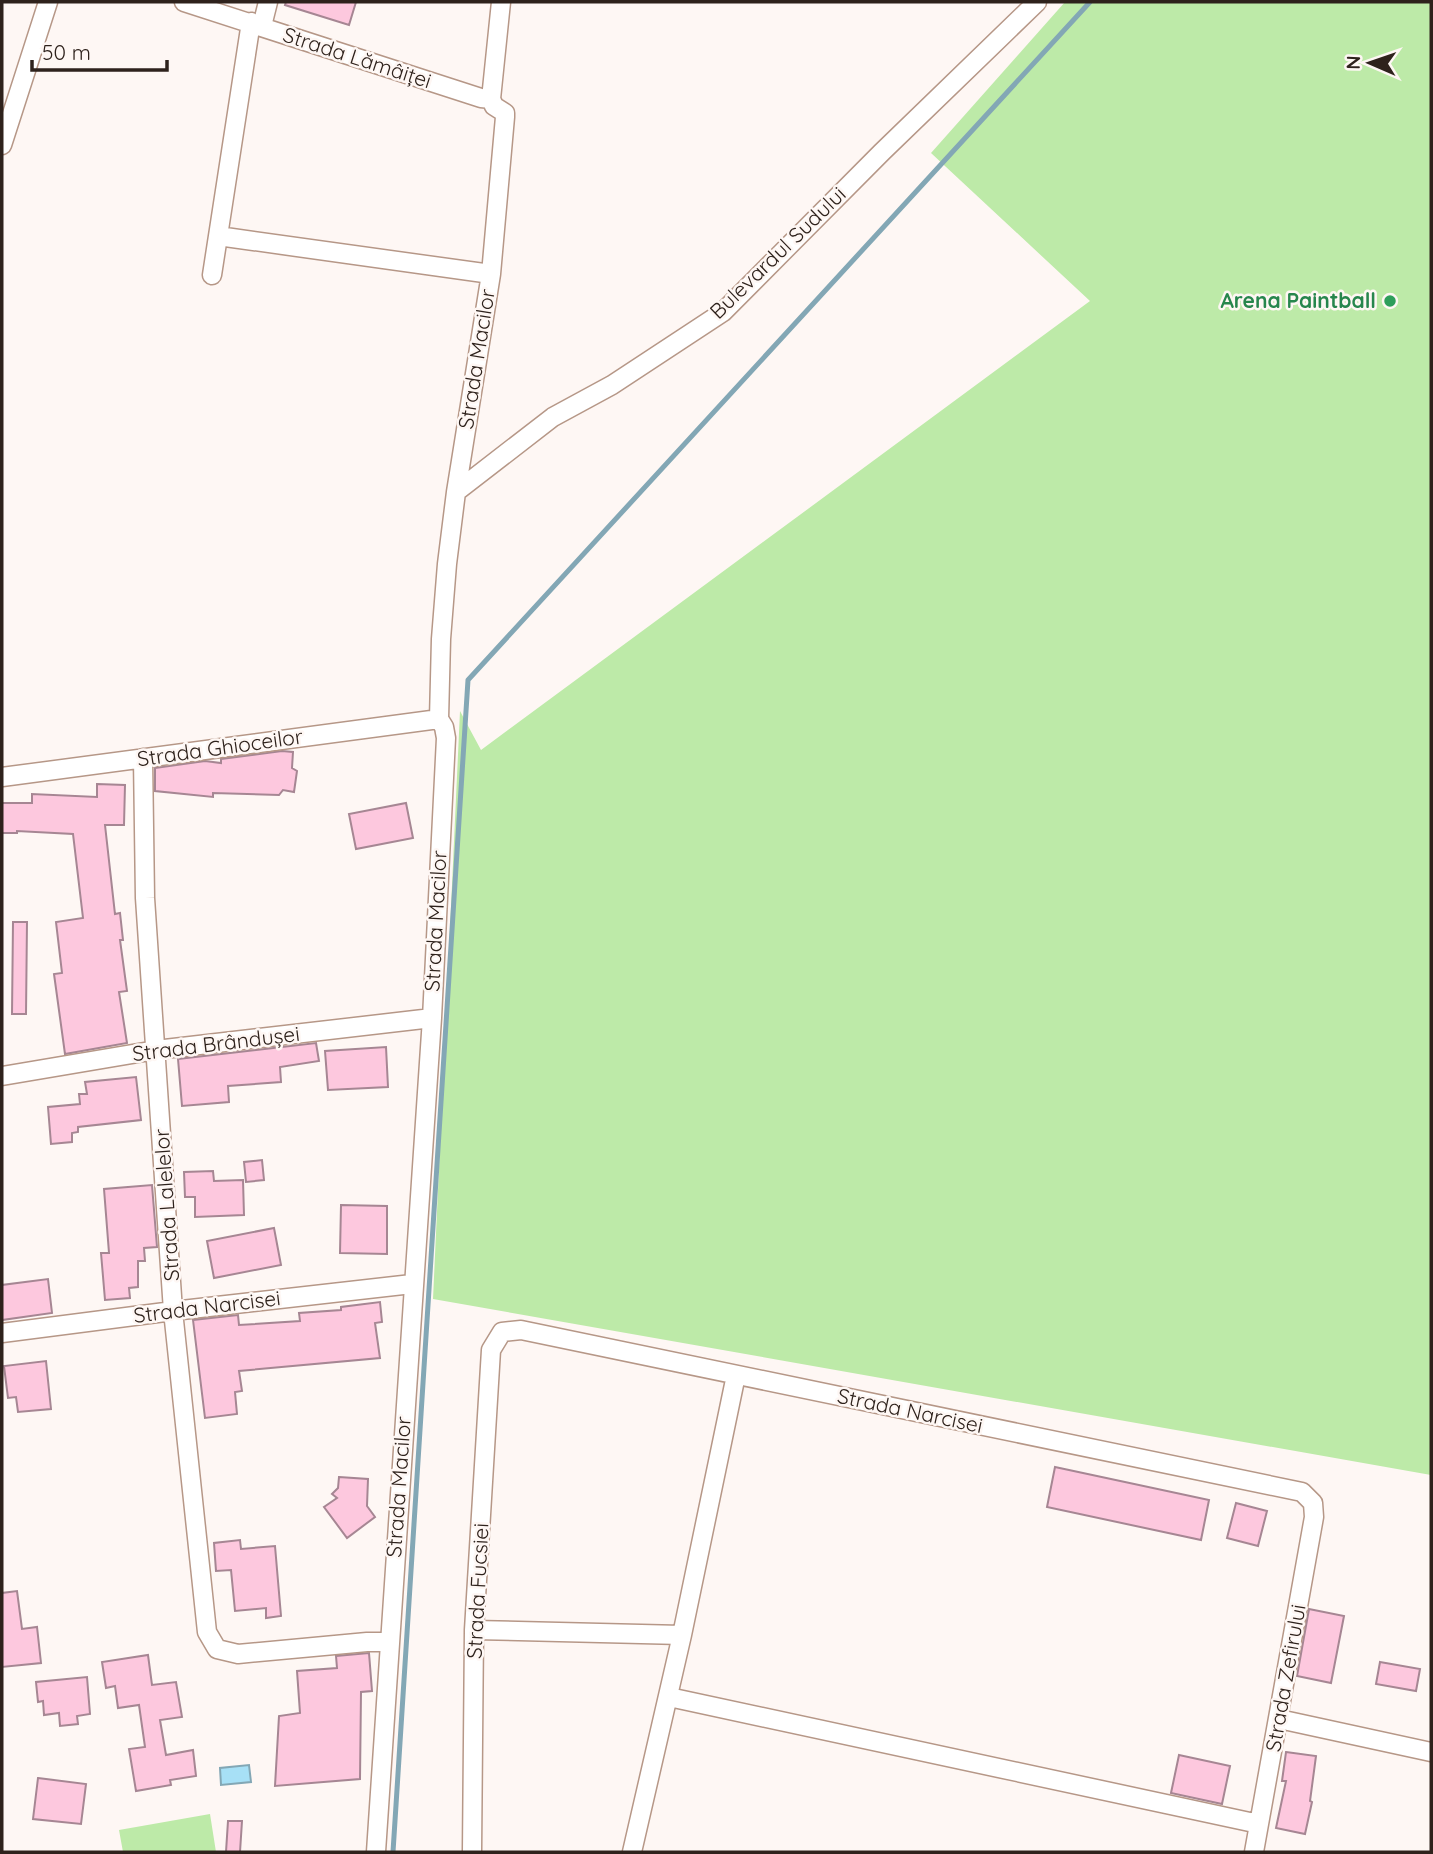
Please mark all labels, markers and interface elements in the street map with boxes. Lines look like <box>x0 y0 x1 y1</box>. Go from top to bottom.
street label: Strada Lămâiței <box>280 21 435 93</box>
scale bar <box>32 28 166 72</box>
north arrow <box>1335 28 1405 98</box>
text: 50 m <box>42 39 91 65</box>
text: N <box>1341 55 1365 70</box>
street label: Bulevardul Sudului <box>704 181 851 324</box>
street label: Strada Macilor <box>452 287 500 431</box>
place label: Arena Paintball <box>1220 287 1376 313</box>
marker: Arena Paintball <box>1382 293 1398 309</box>
street label: Strada Ghioceilor <box>135 723 304 772</box>
street label: Strada Macilor <box>418 850 452 992</box>
street label: Strada Brândușei <box>131 1020 301 1066</box>
street label: Strada Lalelelor <box>148 1128 184 1282</box>
street label: Strada Narcisei <box>132 1284 282 1328</box>
street label: Strada Narcisei <box>835 1382 985 1438</box>
street label: Strada Macilor <box>380 1415 416 1558</box>
street label: Strada Fucsiei <box>460 1522 494 1659</box>
street label: Strada Zefirului <box>1259 1602 1311 1754</box>

